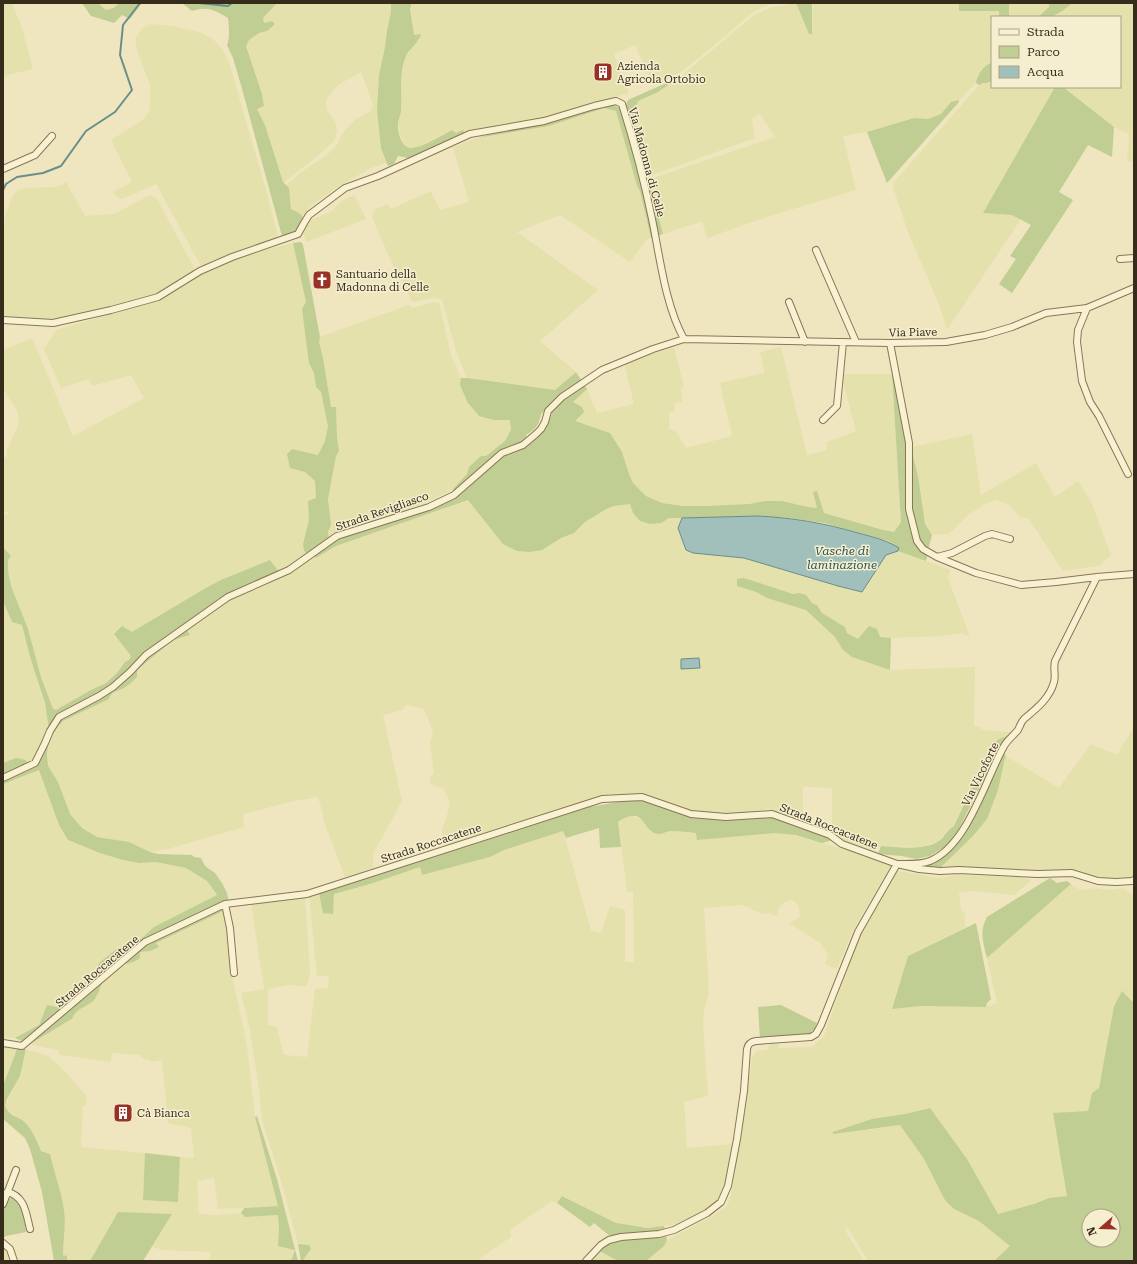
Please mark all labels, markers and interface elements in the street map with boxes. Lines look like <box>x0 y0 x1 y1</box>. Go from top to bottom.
legend <box>991 16 1121 88</box>
text: Strada <box>1027 25 1065 39</box>
text: Parco <box>1027 45 1060 59</box>
place label: Azienda Agricola Ortobio <box>617 60 706 86</box>
building icon: Azienda Agricola Ortobio <box>592 61 614 83</box>
text: Acqua <box>1027 65 1064 79</box>
street label: Via Madonna di Celle <box>626 106 667 218</box>
place label: Santuario della Madonna di Celle <box>336 268 429 294</box>
church icon: Santuario della Madonna di Celle <box>311 269 333 291</box>
street label: Via Piave <box>889 326 937 339</box>
street label: Strada Revigliasco <box>334 489 431 533</box>
water label: Vasche di laminazione <box>807 544 877 572</box>
street label: Via Vicoforte <box>959 740 1002 808</box>
street label: Strada Roccacatene <box>778 801 880 852</box>
street label: Strada Roccacatene <box>379 821 483 866</box>
street label: Strada Roccacatene <box>53 933 142 1010</box>
building icon: Cà Bianca <box>112 1102 134 1124</box>
place label: Cà Bianca <box>137 1107 190 1120</box>
north arrow <box>1081 1208 1121 1248</box>
text: N <box>1084 1225 1100 1237</box>

